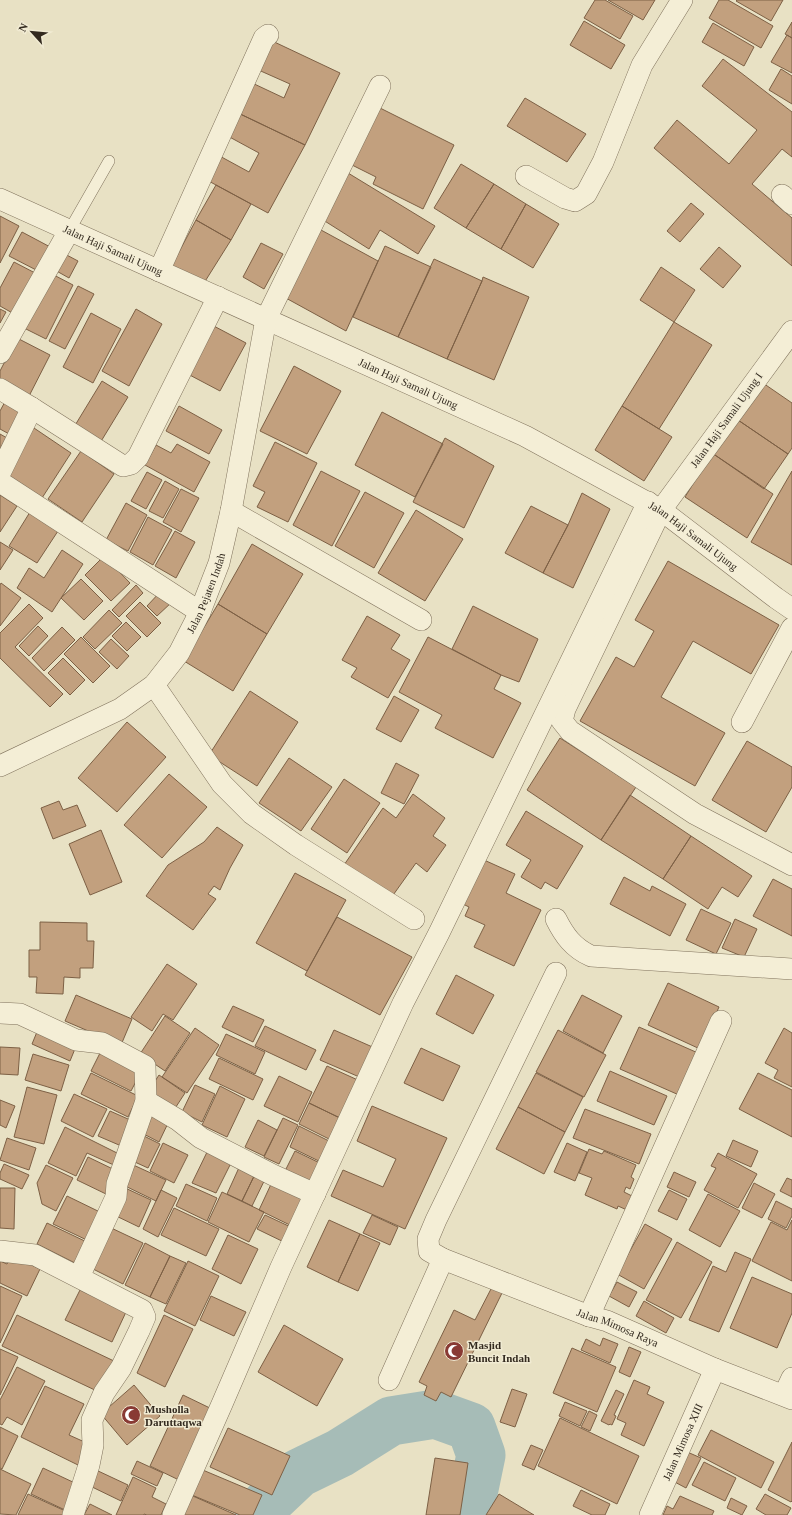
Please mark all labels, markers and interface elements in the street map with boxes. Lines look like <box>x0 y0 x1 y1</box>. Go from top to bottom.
north arrow <box>12 12 52 52</box>
text: N <box>16 21 30 34</box>
street label: Jalan Haji Samali Ujung <box>61 222 165 278</box>
street label: Jalan Haji Samali Ujung <box>357 356 460 411</box>
street label: Jalan Haji Samali Ujung I <box>688 370 765 470</box>
street label: Jalan Haji Samali Ujung <box>647 499 741 573</box>
street label: Jalan Pejaten Indah <box>184 551 227 635</box>
street label: Jalan Mimosa Raya <box>575 1306 660 1349</box>
place label: Masjid Buncit Indah <box>468 1339 530 1364</box>
mosque icon: Masjid Buncit Indah <box>443 1340 465 1362</box>
street label: Jalan Mimosa XIII <box>660 1401 705 1482</box>
place label: Musholla Daruttaqwa <box>145 1403 202 1428</box>
mosque icon: Musholla Daruttaqwa <box>120 1404 142 1426</box>

